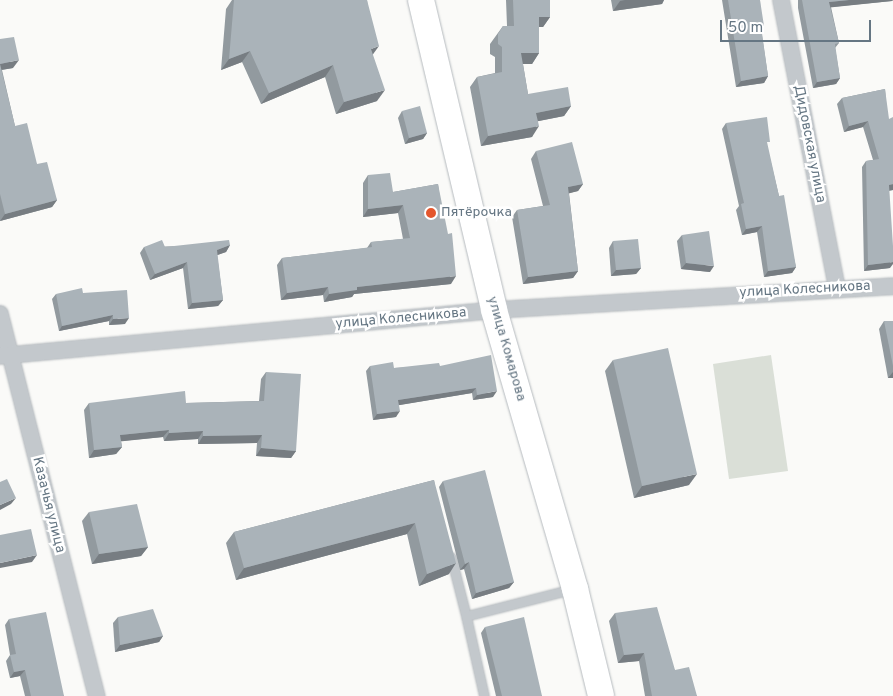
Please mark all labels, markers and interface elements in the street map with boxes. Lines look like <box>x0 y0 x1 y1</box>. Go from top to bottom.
scale bar <box>723 10 874 42</box>
text: 50 m <box>728 19 763 38</box>
street label: Дидовская улица <box>789 84 829 204</box>
place label: Пятёрочка <box>441 205 512 221</box>
marker: Пятёрочка <box>425 207 437 219</box>
street label: улица Колесникова <box>739 278 871 302</box>
street label: улица Комарова <box>483 295 529 403</box>
street label: улица Колесникова <box>335 305 467 333</box>
street label: Казачья улица <box>28 455 68 555</box>

